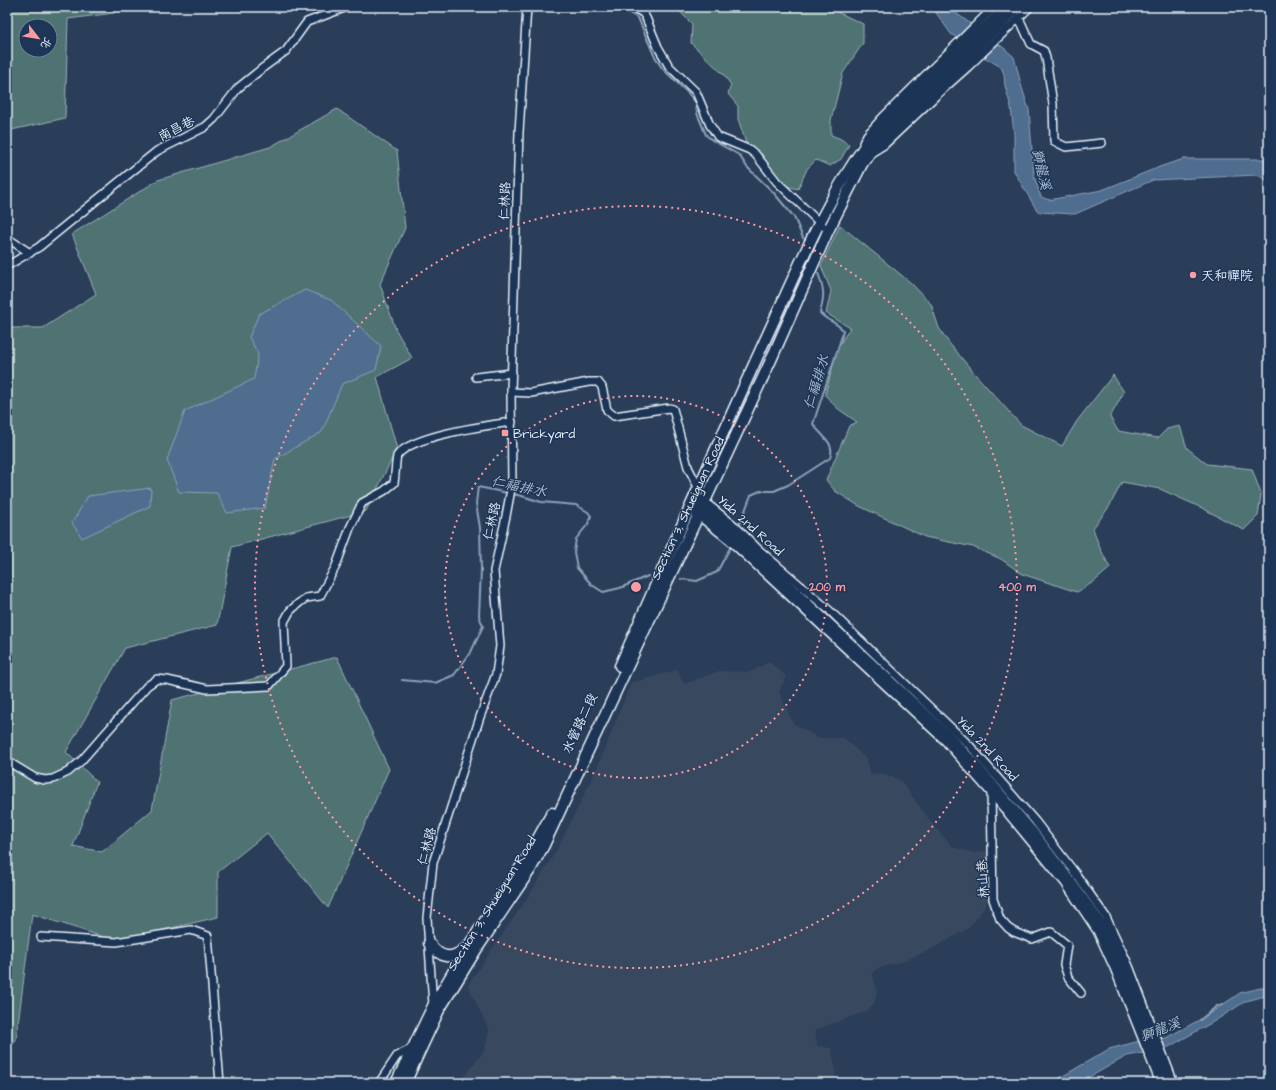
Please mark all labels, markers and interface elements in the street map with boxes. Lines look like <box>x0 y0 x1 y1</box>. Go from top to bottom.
north arrow <box>18 18 58 58</box>
text: 北 <box>37 34 55 51</box>
street label: 南昌巷 <box>155 112 198 146</box>
water label: 獅龍溪 <box>1027 147 1056 193</box>
street label: 仁林路 <box>495 181 515 221</box>
place label: 天和禪院 <box>1201 267 1253 285</box>
marker: 天和禪院 <box>1188 270 1198 280</box>
water label: 仁福排水 <box>799 352 835 412</box>
place label: Brickyard <box>513 425 576 444</box>
marker: Brickyard <box>500 428 510 438</box>
street label: Section 3, Shueiguan Road <box>647 434 730 583</box>
water label: 仁福排水 <box>489 471 549 503</box>
street label: Yida 2nd Road <box>713 491 787 560</box>
street label: 仁林路 <box>479 500 505 542</box>
text: 200 m <box>808 579 846 596</box>
text: 400 m <box>998 579 1036 596</box>
centre of rings <box>629 580 643 594</box>
street label: 水管路二段 <box>558 690 602 757</box>
street label: Yida 2nd Road <box>952 712 1022 785</box>
street label: 仁林路 <box>413 825 441 867</box>
street label: Section 3, Shueiguan Road <box>443 832 542 975</box>
street label: 林山巷 <box>973 859 993 899</box>
water label: 獅龍溪 <box>1137 1013 1184 1047</box>

